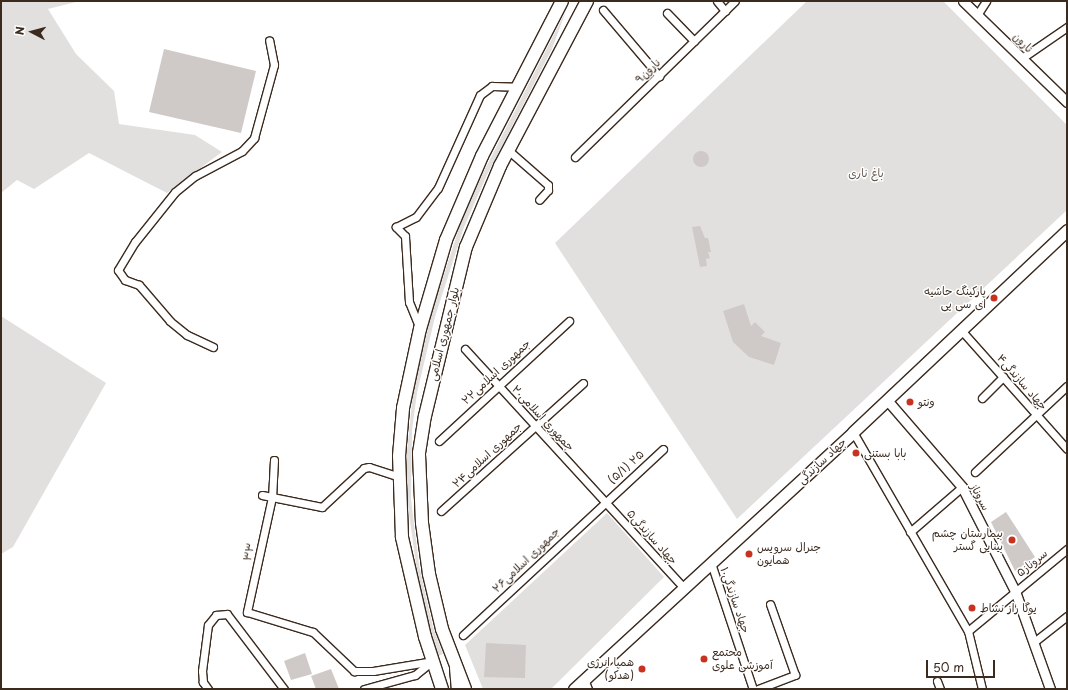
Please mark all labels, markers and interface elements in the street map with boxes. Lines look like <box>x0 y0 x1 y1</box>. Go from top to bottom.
north arrow <box>12 12 52 52</box>
text: N <box>11 25 28 36</box>
street label: نارون <box>1010 30 1036 56</box>
street label: نارون۹ <box>633 56 663 86</box>
park label: باغ ناری <box>848 166 884 180</box>
place label: پارکینگ حاشیه ای سی پی <box>924 285 986 311</box>
street label: بلوار جمهوری اسلامی <box>426 286 462 382</box>
marker: پارکینگ حاشیه ای سی پی <box>989 293 999 303</box>
street label: جمهوری اسلامی۲۲ <box>459 337 533 407</box>
street label: جهاد سازندگی۴ <box>994 351 1050 413</box>
street label: جمهوری اسلامی۲۰ <box>509 382 577 454</box>
place label: ونتو <box>918 395 935 409</box>
marker: ونتو <box>905 397 915 407</box>
street label: جمهوری اسلامی۲۴ <box>450 420 524 490</box>
street label: جهاد سازندگی <box>795 435 849 487</box>
place label: بابا بستنی <box>864 446 907 460</box>
street label: (۵/۱) ۲۵ <box>605 448 647 486</box>
marker: بابا بستنی <box>851 448 861 458</box>
street label: سروناز <box>967 481 993 513</box>
street label: جهاد سازندگی۵ <box>624 507 680 567</box>
street label: جمهوری اسلامی۲۶ <box>490 525 562 595</box>
place label: بیمارستان چشم بینایی گستر <box>932 527 1003 553</box>
marker: بیمارستان چشم بینایی گستر <box>1006 534 1018 546</box>
place label: جنرال سرویس همایون <box>757 541 821 567</box>
street label: ۳۳ <box>241 542 257 562</box>
street label: سروناز۵ <box>1014 547 1050 579</box>
marker: جنرال سرویس همایون <box>744 549 754 559</box>
street label: جهاد سازندگی۱۰ <box>718 565 752 635</box>
place label: یوگا راز نشاط <box>980 601 1037 615</box>
marker: یوگا راز نشاط <box>967 603 977 613</box>
place label: محتمع آموزشی علوی <box>712 646 773 672</box>
scale bar <box>928 652 997 678</box>
marker: محتمع آموزشی علوی <box>699 654 709 664</box>
place label: همپا انرژی (هدکو) <box>587 656 634 682</box>
text: 50 m <box>933 658 964 676</box>
marker: همپا انرژی (هدکو) <box>637 664 647 674</box>

